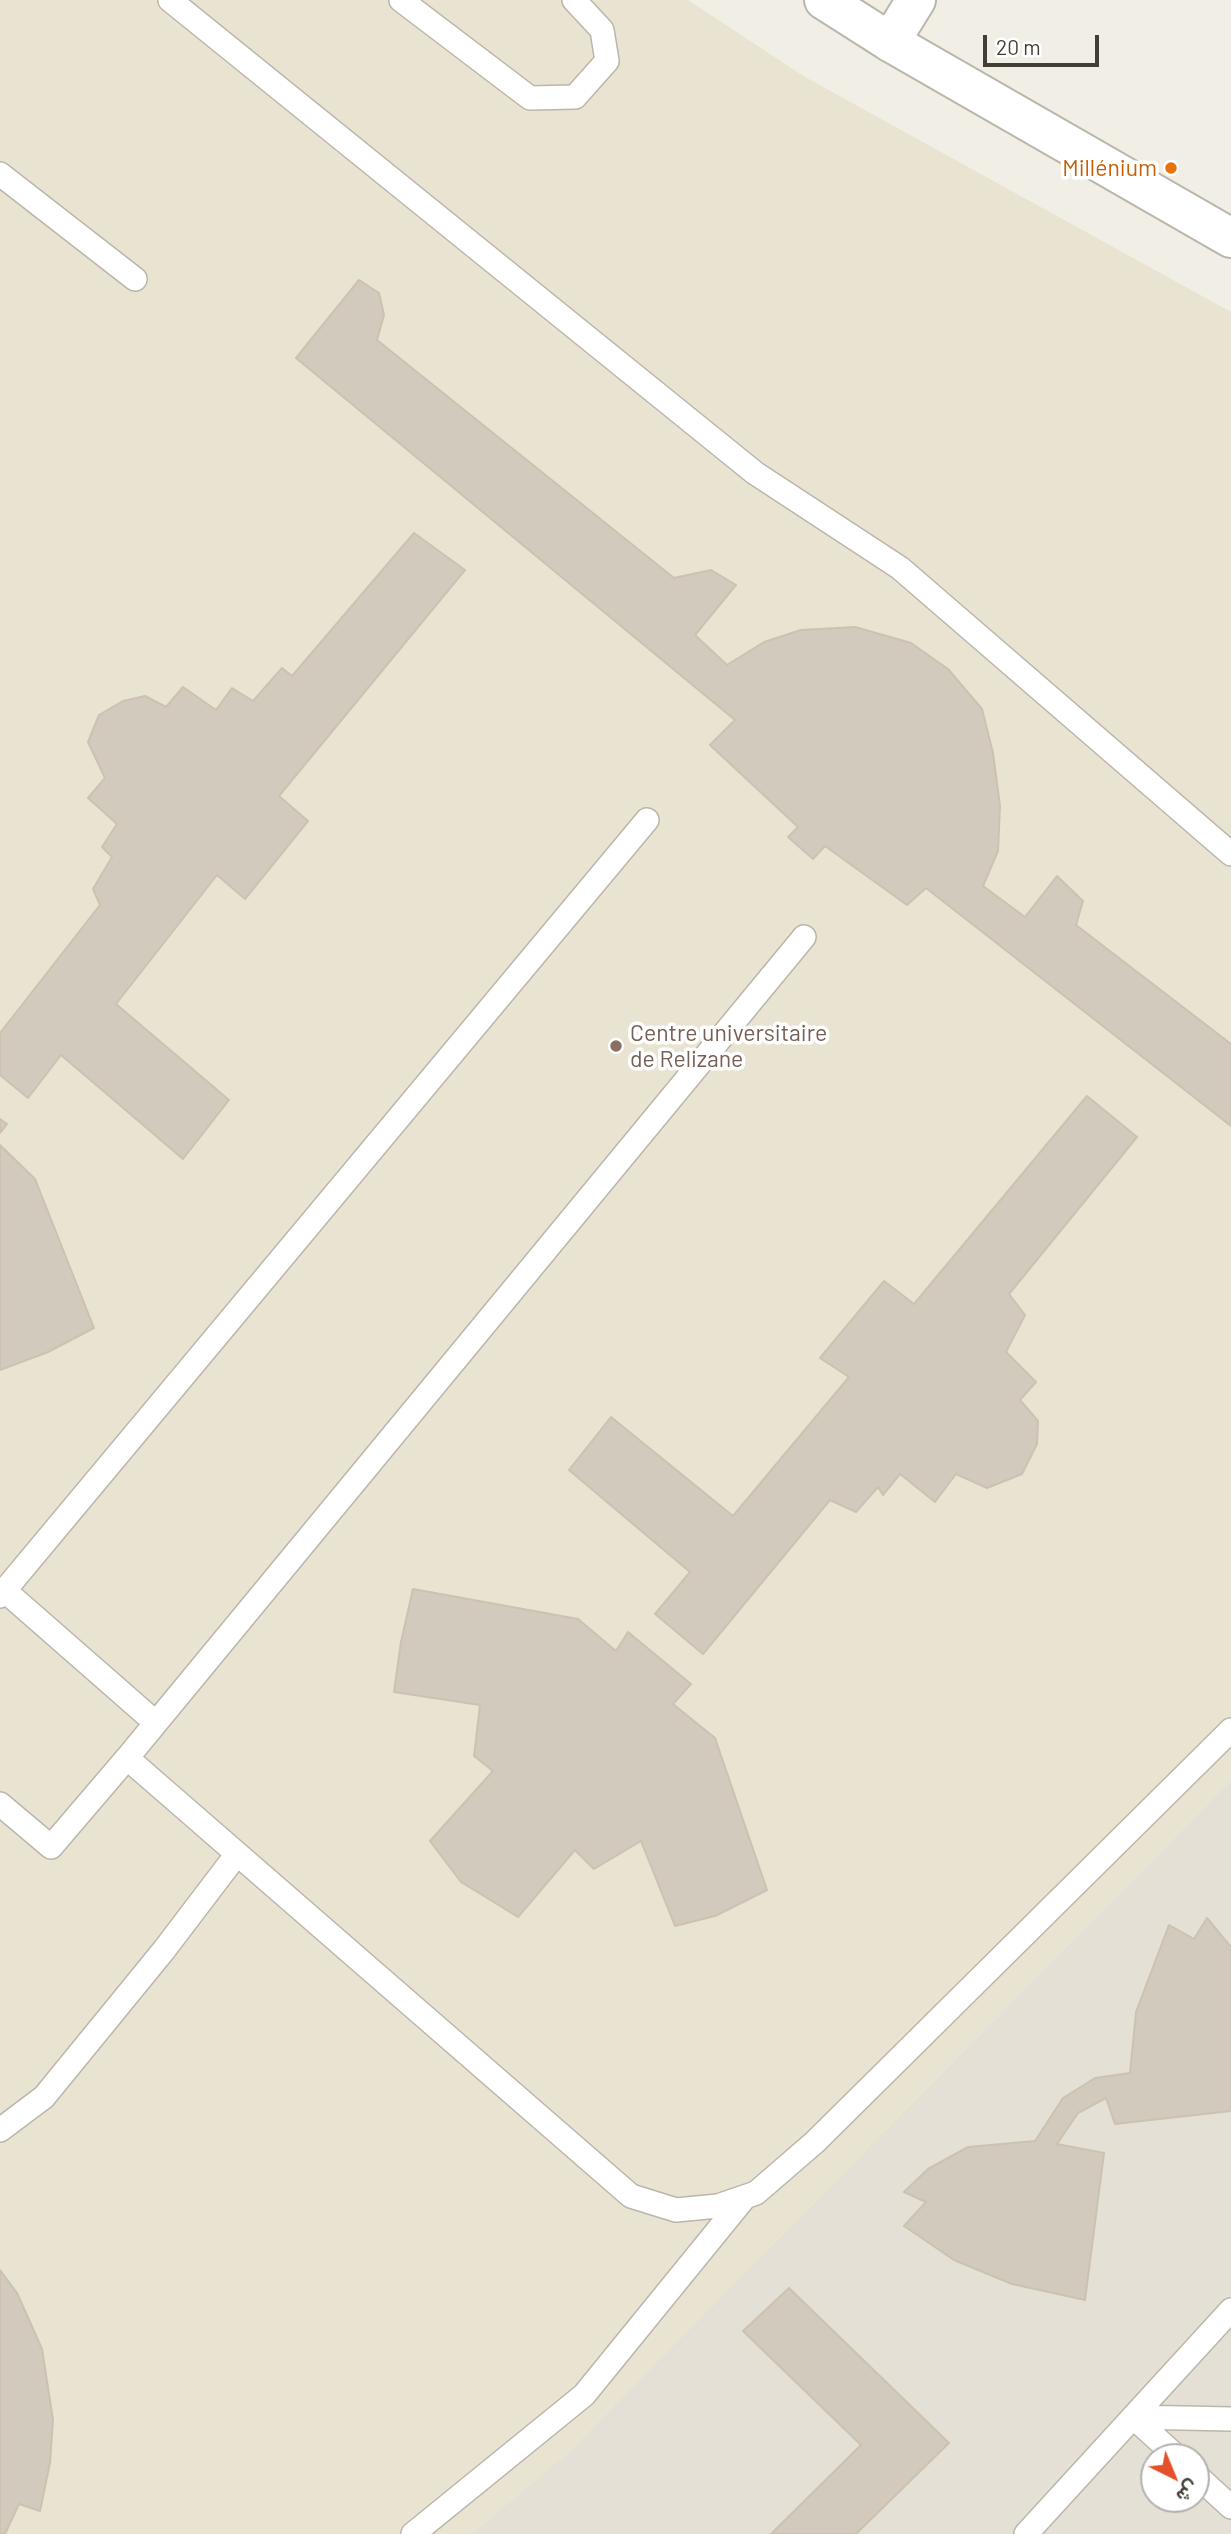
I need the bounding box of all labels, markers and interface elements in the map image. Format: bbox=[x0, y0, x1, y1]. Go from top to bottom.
scale bar bbox=[986, 21, 1102, 65]
text: 20 m bbox=[996, 34, 1041, 59]
place label: Millénium bbox=[1062, 154, 1157, 182]
marker: Millénium bbox=[1163, 160, 1179, 176]
place label: Centre universitaire de Relizane bbox=[630, 1019, 827, 1073]
marker: Centre universitaire de Relizane bbox=[608, 1038, 624, 1054]
north arrow bbox=[1140, 2443, 1210, 2513]
text: ش bbox=[1172, 2476, 1204, 2508]

